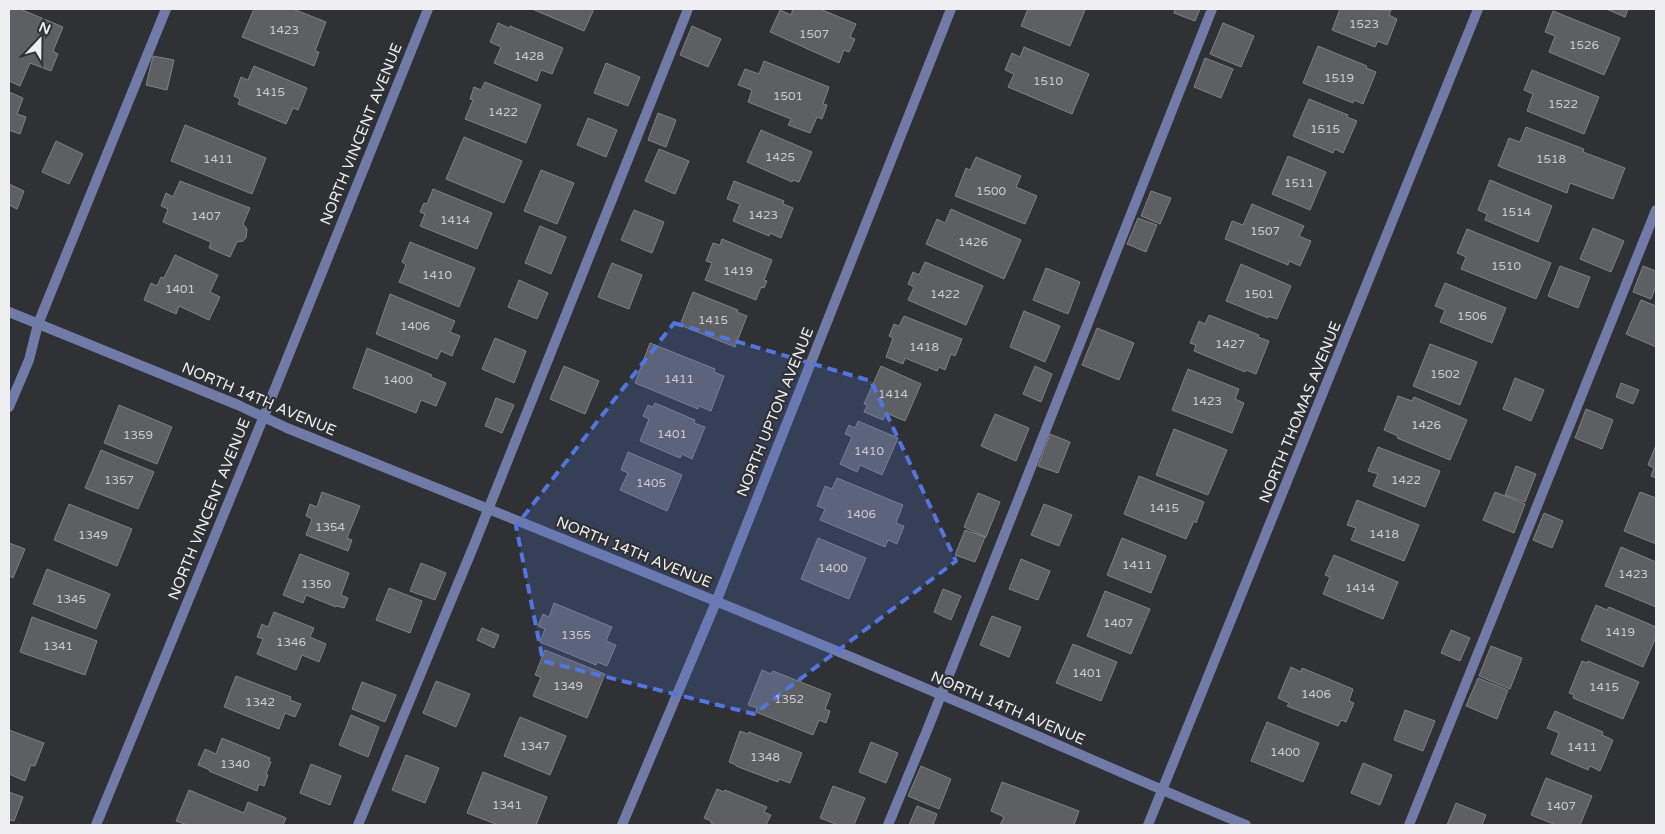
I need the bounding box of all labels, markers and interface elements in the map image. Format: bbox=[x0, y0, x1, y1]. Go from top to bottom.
north arrow bbox=[15, 15, 65, 65]
house number: 1523 bbox=[1349, 17, 1379, 31]
text: N bbox=[36, 18, 53, 38]
house number: 1423 bbox=[269, 23, 299, 37]
house number: 1507 bbox=[799, 27, 829, 41]
house number: 1526 bbox=[1569, 38, 1599, 52]
street label: NORTH VINCENT AVENUE bbox=[316, 40, 406, 228]
house number: 1428 bbox=[514, 49, 544, 63]
house number: 1519 bbox=[1324, 71, 1354, 85]
house number: 1510 bbox=[1033, 74, 1064, 88]
house number: 1415 bbox=[255, 85, 285, 99]
house number: 1501 bbox=[773, 89, 803, 103]
house number: 1522 bbox=[1548, 97, 1578, 111]
house number: 1422 bbox=[488, 105, 518, 119]
house number: 1515 bbox=[1310, 122, 1340, 136]
house number: 1425 bbox=[765, 150, 795, 164]
house number: 1411 bbox=[203, 152, 233, 166]
house number: 1518 bbox=[1536, 152, 1566, 166]
house number: 1511 bbox=[1284, 176, 1314, 190]
house number: 1500 bbox=[976, 184, 1007, 198]
house number: 1514 bbox=[1501, 205, 1532, 219]
house number: 1423 bbox=[748, 208, 778, 222]
house number: 1407 bbox=[191, 209, 221, 223]
house number: 1414 bbox=[440, 213, 471, 227]
house number: 1507 bbox=[1250, 224, 1280, 238]
house number: 1426 bbox=[958, 235, 988, 249]
house number: 1510 bbox=[1491, 259, 1522, 273]
house number: 1419 bbox=[723, 264, 753, 278]
house number: 1410 bbox=[422, 268, 453, 282]
house number: 1401 bbox=[165, 282, 195, 296]
house number: 1422 bbox=[930, 287, 960, 301]
house number: 1501 bbox=[1244, 287, 1274, 301]
house number: 1506 bbox=[1457, 309, 1487, 323]
house number: 1415 bbox=[698, 313, 728, 327]
house number: 1406 bbox=[400, 319, 430, 333]
street label: NORTH THOMAS AVENUE bbox=[1255, 319, 1345, 505]
street label: NORTH UPTON AVENUE bbox=[733, 325, 817, 499]
house number: 1427 bbox=[1215, 337, 1245, 351]
house number: 1418 bbox=[909, 340, 939, 354]
street label: NORTH 14TH AVENUE bbox=[179, 358, 339, 440]
house number: 1502 bbox=[1430, 367, 1460, 381]
house number: 1411 bbox=[664, 372, 694, 386]
house number: 1400 bbox=[383, 373, 414, 387]
house number: 1414 bbox=[878, 387, 909, 401]
house number: 1423 bbox=[1192, 394, 1222, 408]
street label: NORTH VINCENT AVENUE bbox=[164, 415, 254, 603]
house number: 1426 bbox=[1411, 418, 1441, 432]
house number: 1401 bbox=[657, 427, 687, 441]
house number: 1359 bbox=[123, 428, 153, 442]
house number: 1410 bbox=[854, 444, 885, 458]
house number: 1357 bbox=[104, 473, 134, 487]
house number: 1422 bbox=[1391, 473, 1421, 487]
house number: 1405 bbox=[636, 476, 666, 490]
house number: 1415 bbox=[1149, 501, 1179, 515]
house number: 1406 bbox=[846, 507, 876, 521]
street label: NORTH 14TH AVENUE bbox=[554, 513, 714, 591]
house number: 1354 bbox=[315, 520, 346, 534]
house number: 1418 bbox=[1369, 527, 1399, 541]
house number: 1349 bbox=[78, 528, 108, 542]
house number: 1411 bbox=[1122, 558, 1152, 572]
house number: 1400 bbox=[818, 561, 849, 575]
house number: 1423 bbox=[1618, 567, 1648, 581]
house number: 1350 bbox=[301, 577, 332, 591]
house number: 1414 bbox=[1345, 581, 1376, 595]
house number: 1345 bbox=[56, 592, 86, 606]
house number: 1407 bbox=[1103, 616, 1133, 630]
house number: 1419 bbox=[1605, 625, 1635, 639]
house number: 1355 bbox=[561, 628, 591, 642]
house number: 1346 bbox=[276, 635, 306, 649]
house number: 1341 bbox=[43, 639, 73, 653]
house number: 1401 bbox=[1072, 666, 1102, 680]
street label: NORTH 14TH AVENUE bbox=[928, 667, 1088, 749]
house number: 1349 bbox=[553, 679, 583, 693]
house number: 1415 bbox=[1589, 680, 1619, 694]
house number: 1406 bbox=[1301, 687, 1331, 701]
house number: 1352 bbox=[774, 692, 804, 706]
house number: 1342 bbox=[245, 695, 275, 709]
house number: 1347 bbox=[520, 739, 550, 753]
house number: 1411 bbox=[1567, 740, 1597, 754]
house number: 1400 bbox=[1270, 745, 1301, 759]
house number: 1348 bbox=[750, 750, 780, 764]
house number: 1340 bbox=[220, 757, 251, 771]
house number: 1341 bbox=[492, 798, 522, 812]
house number: 1407 bbox=[1546, 799, 1576, 813]

